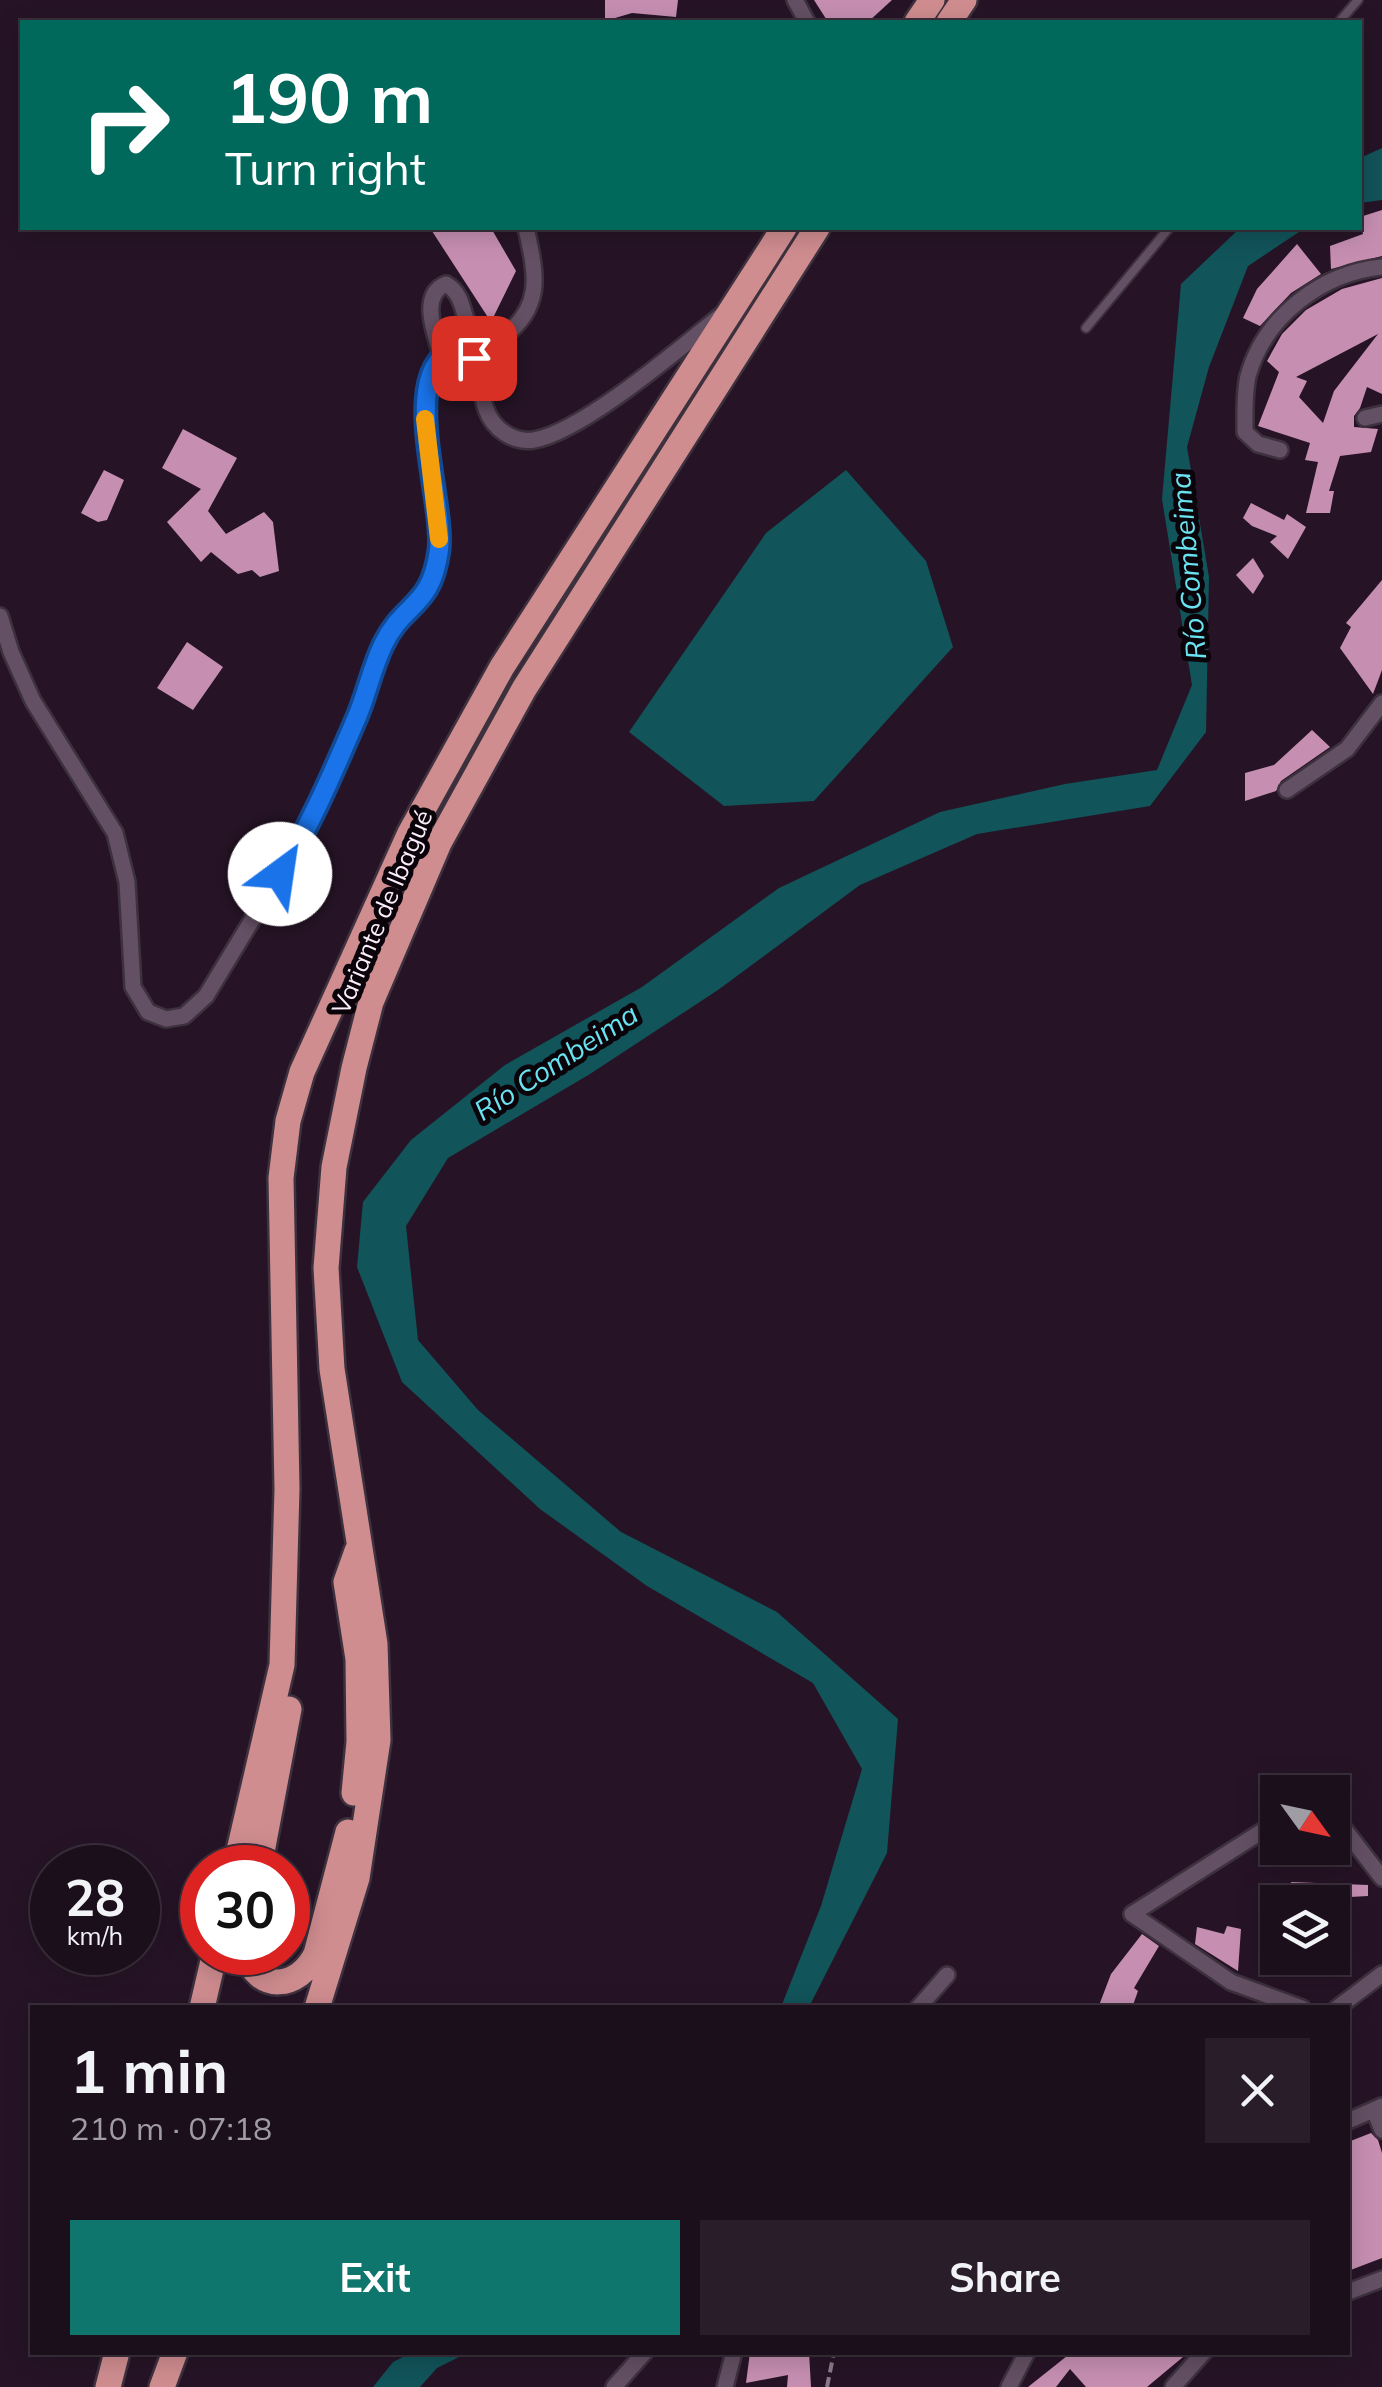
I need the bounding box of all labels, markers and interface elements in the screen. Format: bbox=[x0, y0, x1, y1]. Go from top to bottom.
text: 190 m bbox=[225, 53, 433, 141]
icon: right bbox=[60, 60, 190, 190]
text: Turn right bbox=[225, 140, 426, 196]
pin bbox=[432, 316, 517, 401]
icon: arrive bbox=[447, 331, 502, 386]
water label: Río Combeima bbox=[1162, 471, 1213, 661]
street label: Variante de Ibagué bbox=[324, 805, 439, 1019]
position arrow bbox=[228, 822, 332, 926]
water label: Río Combeima bbox=[467, 996, 644, 1128]
north arrow bbox=[1260, 1775, 1350, 1865]
map controls bbox=[1260, 1775, 1350, 1975]
speed limit sign: 30 bbox=[180, 1845, 310, 1975]
text: 28 bbox=[65, 1866, 125, 1929]
button: layers bbox=[1260, 1885, 1350, 1975]
text: km/h bbox=[67, 1920, 123, 1951]
text: 1 min bbox=[70, 2033, 228, 2108]
button: close bbox=[1205, 2038, 1310, 2143]
text: 210 m · 07:18 bbox=[70, 2108, 272, 2148]
button: Exit bbox=[70, 2220, 680, 2335]
button: Share bbox=[700, 2220, 1310, 2335]

